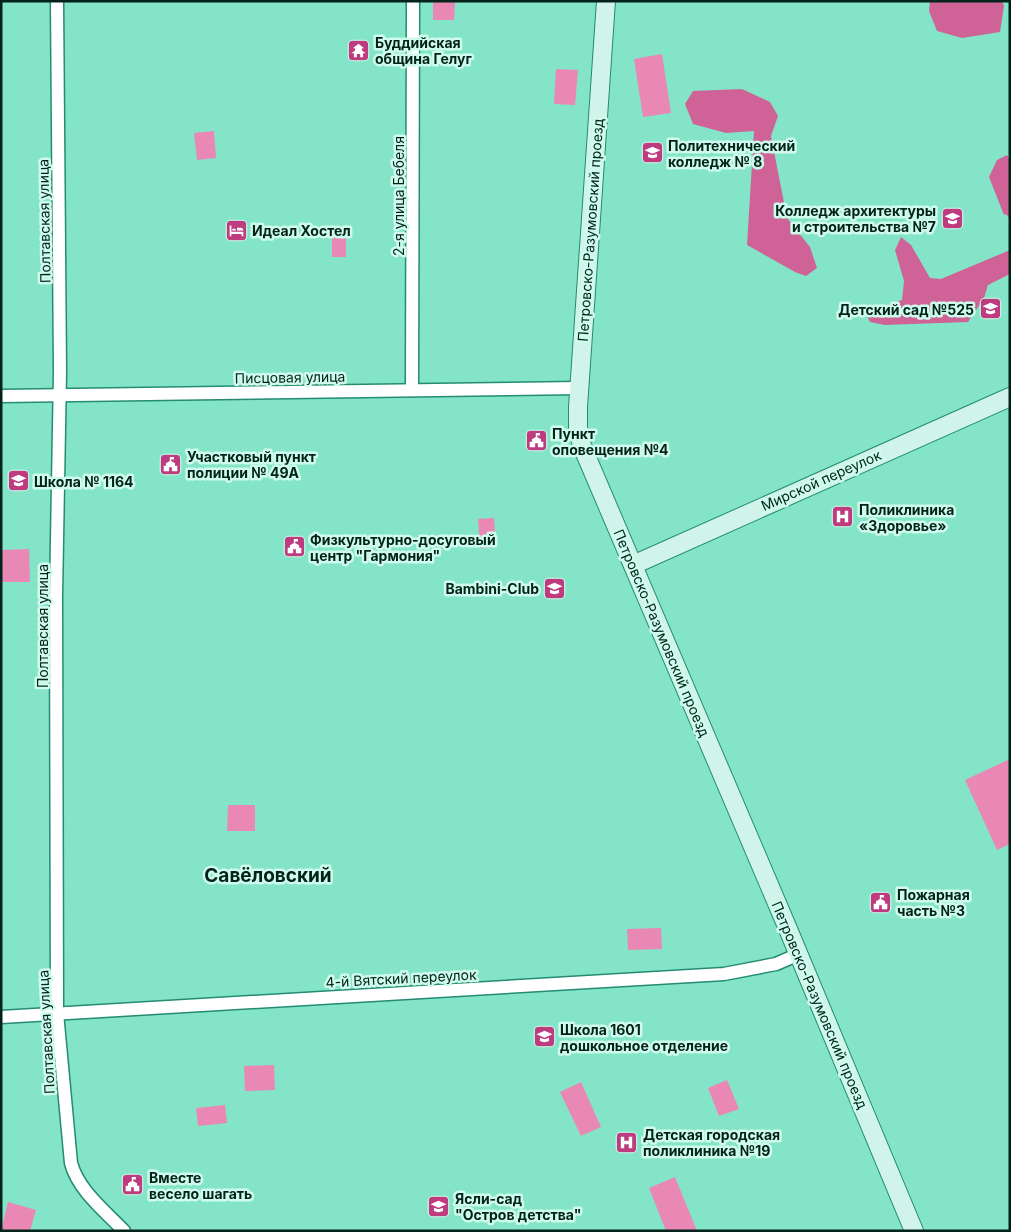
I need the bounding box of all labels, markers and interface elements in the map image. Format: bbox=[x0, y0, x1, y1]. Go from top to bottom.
place label: Буддийская община Гелуг bbox=[375, 34, 472, 67]
temple icon: Буддийская община Гелуг bbox=[347, 38, 371, 62]
street label: Петровско-Разумовский проезд bbox=[574, 118, 606, 342]
street label: 2-я улица Бебеля bbox=[390, 136, 407, 256]
place label: Политехнический колледж № 8 bbox=[668, 137, 795, 170]
school or university icon: Политехнический колледж № 8 bbox=[640, 141, 664, 165]
street label: Полтавская улица bbox=[34, 159, 54, 283]
place label: Колледж архитектуры и строительства №7 bbox=[775, 202, 936, 235]
school or university icon: Колледж архитектуры и строительства №7 bbox=[940, 206, 964, 230]
hotel icon: Идеал Хостел bbox=[224, 218, 248, 242]
place label: Идеал Хостел bbox=[252, 222, 351, 239]
school or university icon: Детский сад №525 bbox=[978, 297, 1002, 321]
place label: Детский сад №525 bbox=[838, 301, 974, 318]
street label: Писцовая улица bbox=[235, 368, 345, 386]
place label: Пункт оповещения №4 bbox=[552, 425, 669, 458]
public building icon: Пункт оповещения №4 bbox=[524, 429, 548, 453]
street label: Мирской переулок bbox=[758, 446, 884, 514]
place label: Участковый пункт полиции № 49А bbox=[187, 448, 316, 481]
public building icon: Участковый пункт полиции № 49А bbox=[159, 452, 183, 476]
school or university icon: Школа № 1164 bbox=[6, 469, 30, 493]
place label: Школа № 1164 bbox=[34, 473, 134, 490]
place label: Поликлиника «Здоровье» bbox=[859, 501, 954, 534]
hospital icon: Поликлиника «Здоровье» bbox=[831, 505, 855, 529]
street label: Петровско-Разумовский проезд bbox=[610, 527, 714, 740]
place label: Физкультурно-досуговый центр "Гармония" bbox=[310, 531, 496, 564]
public building icon: Физкультурно-досуговый центр "Гармония" bbox=[282, 535, 306, 559]
street label: Полтавская улица bbox=[34, 564, 51, 688]
school or university icon: Bambini-Club bbox=[543, 576, 567, 600]
place label: Bambini-Club bbox=[445, 580, 539, 597]
district label: Савёловский bbox=[204, 864, 332, 887]
place label: Пожарная часть №3 bbox=[897, 886, 970, 919]
public building icon: Пожарная часть №3 bbox=[869, 890, 893, 914]
street label: Петровско-Разумовский проезд bbox=[768, 899, 872, 1112]
street label: 4-й Вятский переулок bbox=[325, 966, 477, 990]
street label: Полтавская улица bbox=[34, 970, 58, 1094]
place label: Школа 1601 дошкольное отделение bbox=[560, 1021, 728, 1054]
school or university icon: Школа 1601 дошкольное отделение bbox=[532, 1025, 556, 1049]
place label: Детская городская поликлиника №19 bbox=[643, 1126, 780, 1159]
hospital icon: Детская городская поликлиника №19 bbox=[615, 1130, 639, 1154]
place label: Вместе весело шагать bbox=[149, 1169, 252, 1202]
public building icon: Вместе весело шагать bbox=[121, 1173, 145, 1197]
place label: Ясли-сад "Остров детства" bbox=[455, 1190, 581, 1223]
school or university icon: Ясли-сад "Остров детства" bbox=[427, 1194, 451, 1218]

